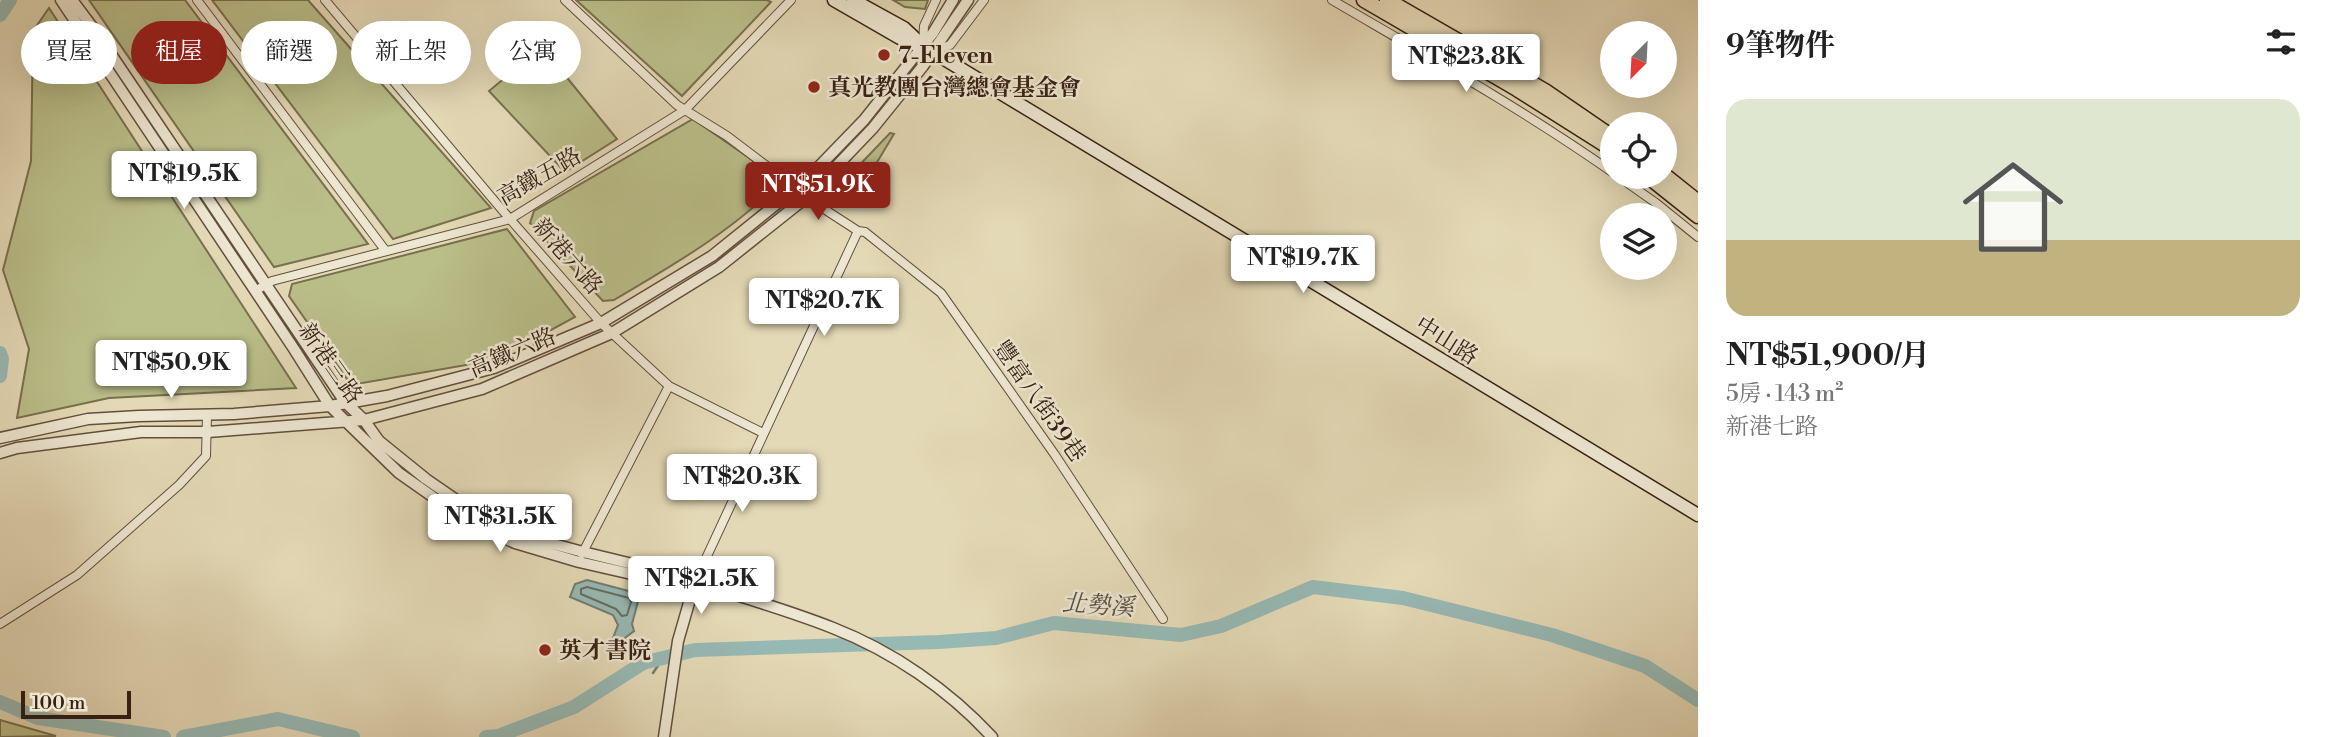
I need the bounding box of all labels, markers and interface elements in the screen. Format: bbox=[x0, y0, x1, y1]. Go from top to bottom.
chip: 買屋 bbox=[21, 21, 117, 84]
chip: 租屋 bbox=[131, 21, 227, 84]
chip: 篩選 bbox=[241, 21, 337, 84]
chip: 新上架 bbox=[351, 21, 471, 84]
chip: 公寓 bbox=[485, 21, 581, 84]
north arrow bbox=[1600, 21, 1676, 98]
map controls bbox=[1600, 21, 1677, 280]
icon: filters bbox=[2262, 23, 2300, 61]
text: 9筆物件 bbox=[1726, 27, 1835, 65]
pin: NT$23.8K bbox=[1394, 34, 1538, 94]
place label: 7-Eleven bbox=[898, 42, 993, 70]
text: NT$23.8K bbox=[1408, 43, 1524, 71]
marker: 7-Eleven bbox=[876, 47, 892, 63]
place label: 真光教團台灣總會基金會 bbox=[828, 74, 1081, 102]
marker: 真光教團台灣總會基金會 bbox=[806, 79, 822, 95]
button: locate bbox=[1600, 112, 1677, 189]
street label: 高鐵五路 bbox=[493, 142, 586, 212]
icon: home bbox=[1950, 144, 2076, 270]
pin: NT$19.5K bbox=[112, 152, 256, 211]
text: NT$19.5K bbox=[128, 160, 240, 188]
pin: NT$51.9K bbox=[746, 162, 890, 222]
text: NT$51.9K bbox=[761, 171, 875, 199]
button: layers bbox=[1600, 203, 1677, 280]
street label: 新港六路 bbox=[527, 213, 608, 301]
pin: NT$19.7K bbox=[1231, 236, 1375, 295]
text: NT$19.7K bbox=[1247, 244, 1359, 272]
pin: NT$20.7K bbox=[752, 278, 896, 338]
text: NT$20.7K bbox=[765, 287, 883, 315]
street label: 中山路 bbox=[1410, 311, 1483, 371]
street label: 新港三路 bbox=[292, 318, 368, 409]
street label: 高鐵六路 bbox=[465, 322, 560, 384]
street label: 豐富八街39巷 bbox=[987, 336, 1091, 468]
text: NT$51,900/月 bbox=[1726, 337, 1930, 375]
pin: NT$50.9K bbox=[99, 340, 243, 400]
text: NT$50.9K bbox=[112, 349, 230, 377]
text: 5房 · 143 m² bbox=[1726, 380, 1843, 408]
text: 新港七路 bbox=[1726, 413, 1818, 441]
pin: NT$20.3K bbox=[670, 454, 814, 514]
text: NT$20.3K bbox=[683, 463, 801, 491]
pin: NT$31.5K bbox=[428, 494, 572, 554]
text: NT$31.5K bbox=[444, 503, 556, 531]
pin: NT$21.5K bbox=[629, 556, 773, 616]
text: NT$21.5K bbox=[644, 565, 758, 593]
water label: 北勢溪 bbox=[1061, 589, 1138, 624]
place label: 英才書院 bbox=[559, 637, 651, 665]
marker: 英才書院 bbox=[537, 642, 553, 658]
scale bar bbox=[21, 688, 131, 720]
text: 100 m bbox=[32, 691, 85, 715]

